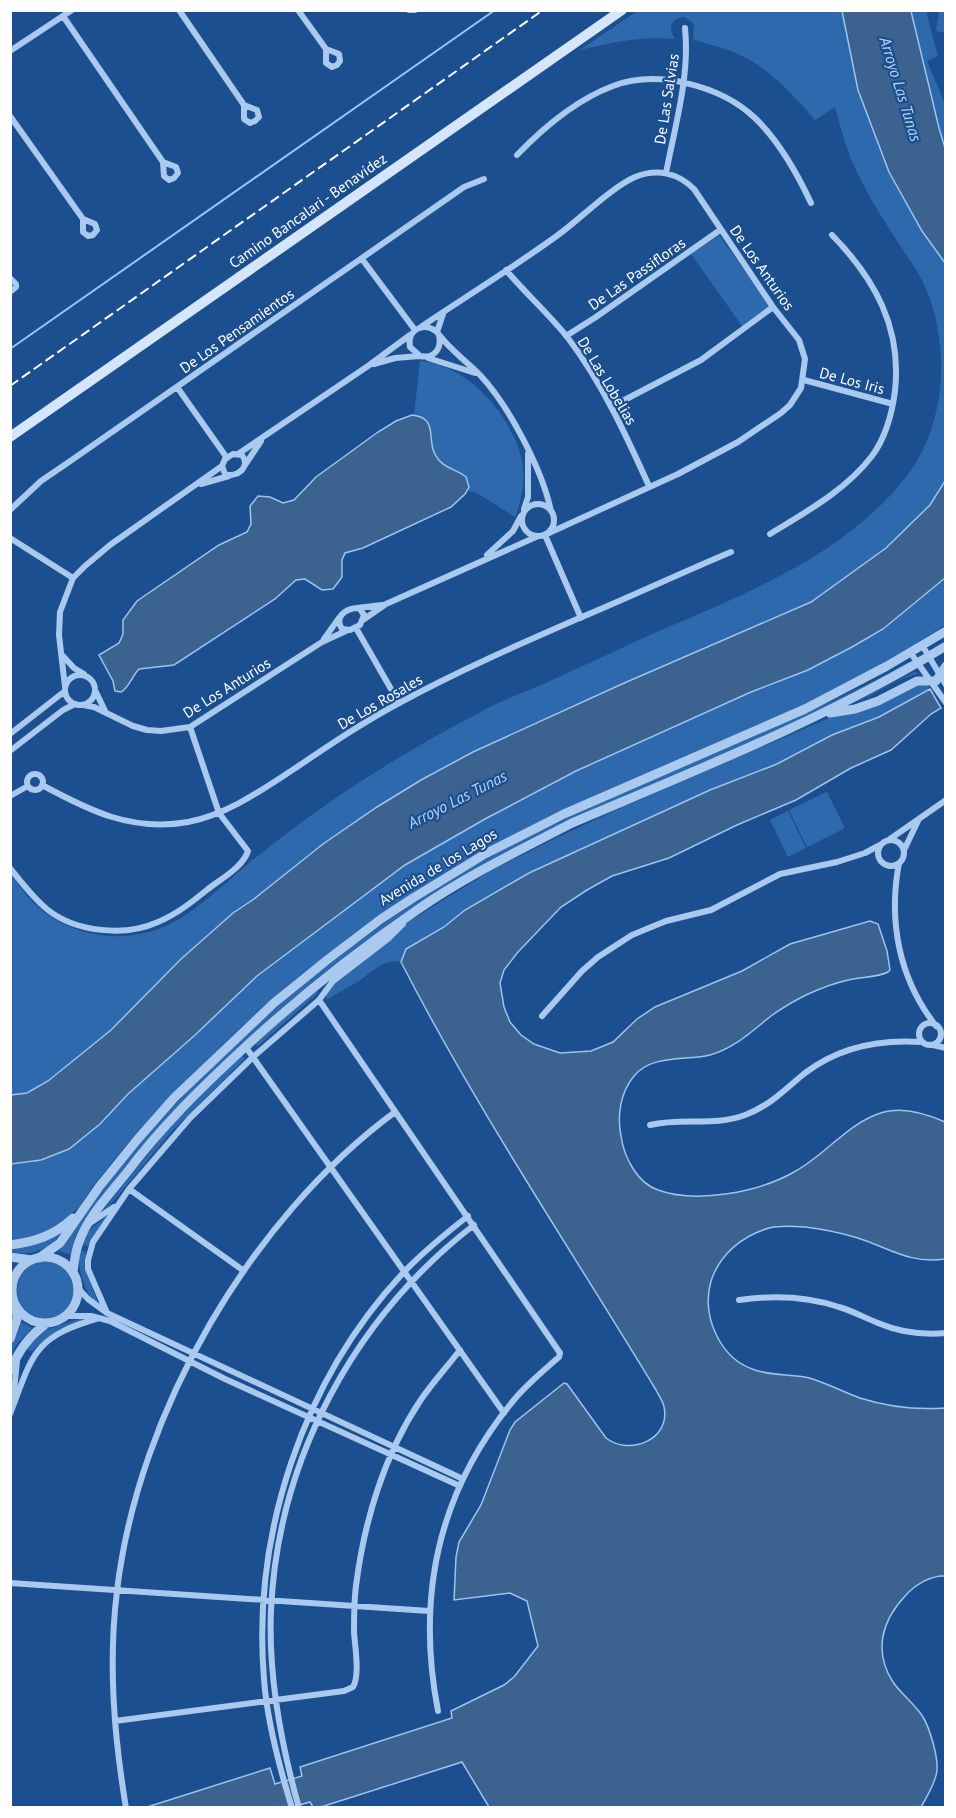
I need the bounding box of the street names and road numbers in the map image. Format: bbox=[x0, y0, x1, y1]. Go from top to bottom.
street label: De Las Salvias bbox=[650, 52, 683, 146]
street label: Camino Bancalari - Benavídez bbox=[225, 149, 390, 272]
street label: De Los Anturios bbox=[726, 221, 799, 314]
street label: De Las Passifloras bbox=[584, 233, 689, 314]
street label: De Los Pensamientos bbox=[176, 284, 298, 377]
street label: De Las Lobelias bbox=[574, 333, 641, 428]
street label: De Los Iris bbox=[818, 363, 887, 398]
street label: De Los Anturios bbox=[179, 653, 274, 722]
street label: De Los Rosales bbox=[334, 670, 426, 734]
street label: Avenida de los Lagos bbox=[375, 824, 500, 909]

